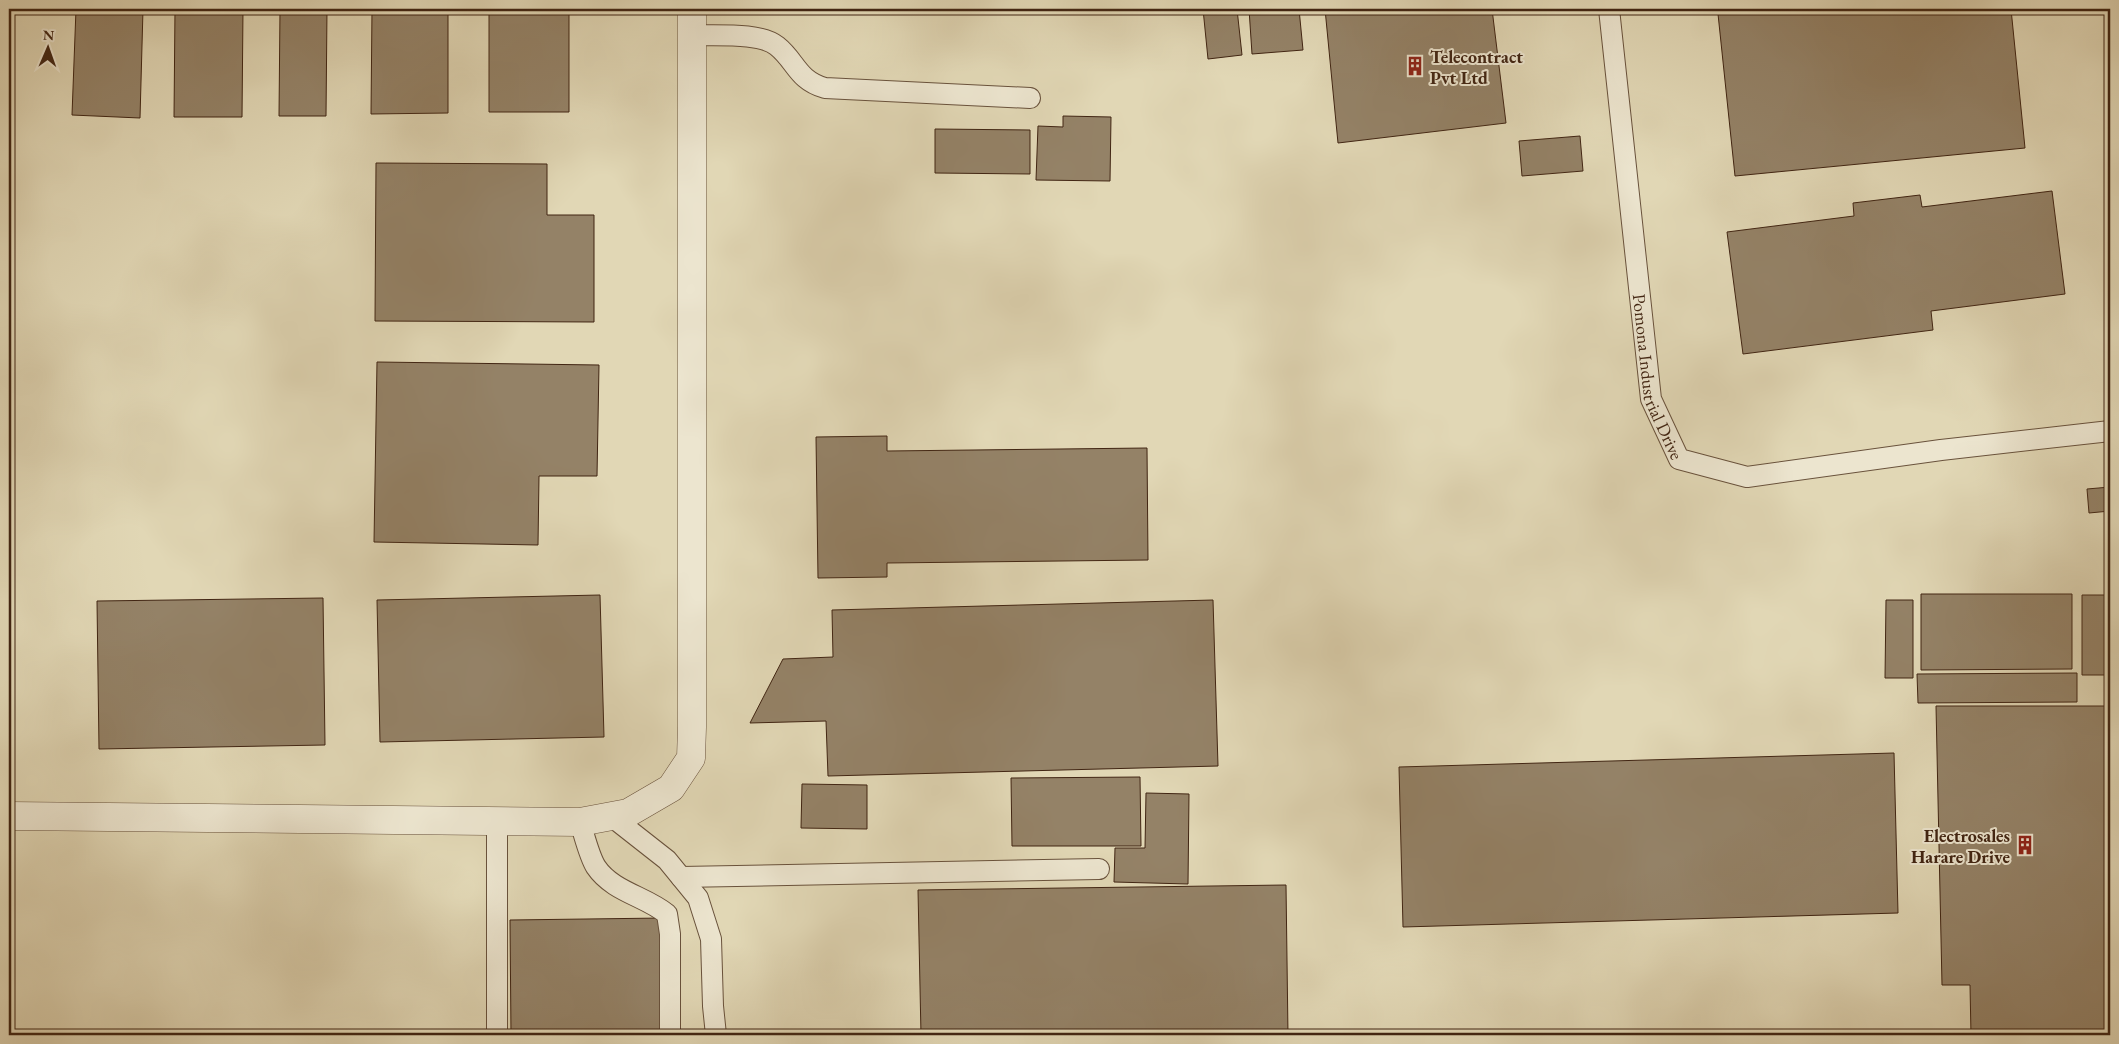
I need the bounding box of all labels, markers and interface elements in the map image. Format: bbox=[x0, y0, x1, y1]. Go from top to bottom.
north arrow bbox=[22, 22, 72, 72]
text: N bbox=[42, 26, 55, 44]
place label: Telecontract Pvt Ltd bbox=[1430, 45, 1523, 89]
building icon: Telecontract Pvt Ltd bbox=[1404, 55, 1426, 77]
street label: Pomona Industrial Drive bbox=[1628, 293, 1689, 463]
place label: Electrosales Harare Drive bbox=[1911, 824, 2010, 868]
building icon: Electrosales Harare Drive bbox=[2014, 834, 2036, 856]

